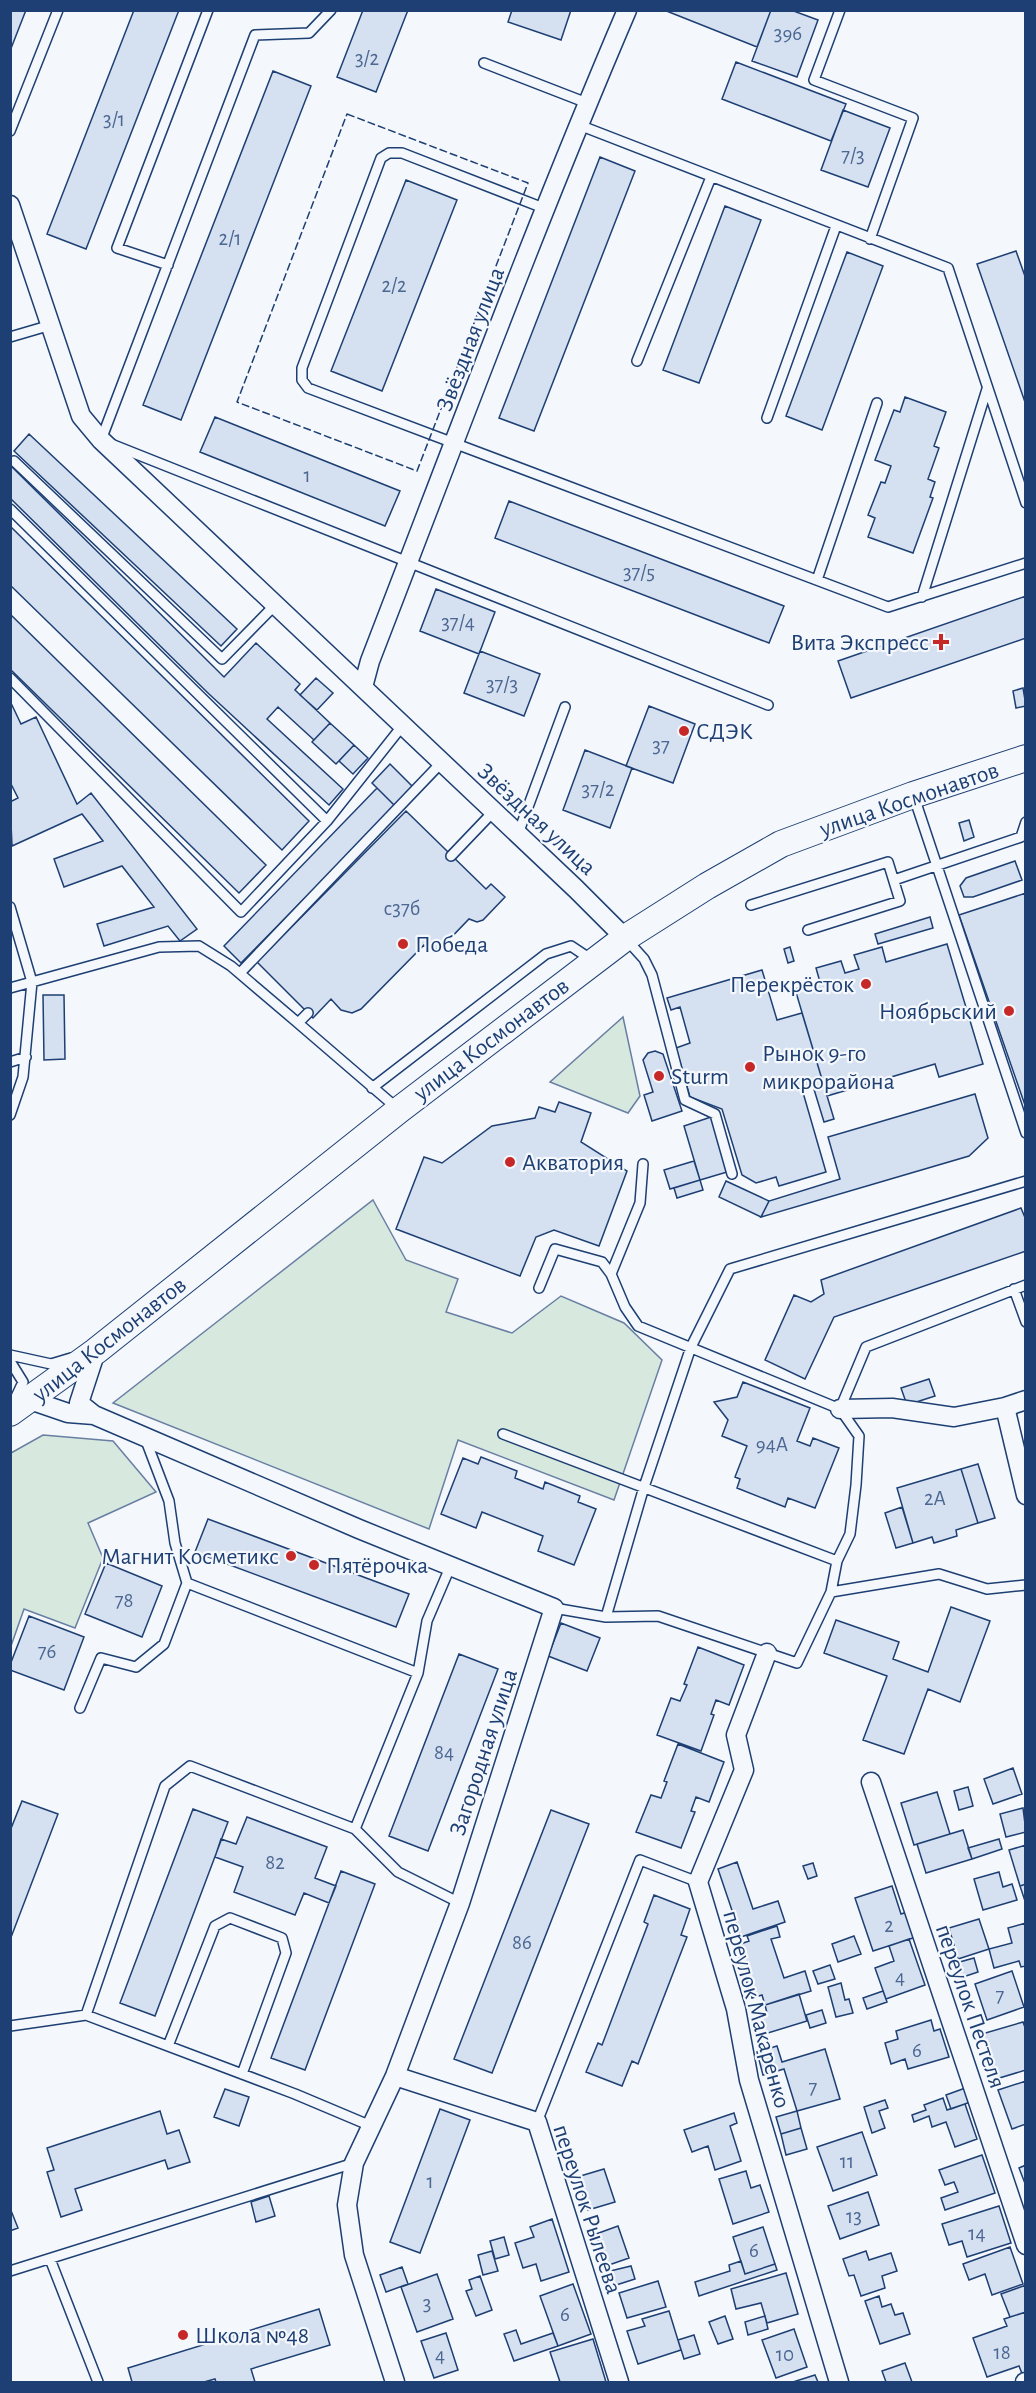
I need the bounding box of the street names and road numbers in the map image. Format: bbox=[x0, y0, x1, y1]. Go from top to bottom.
street label: Звёздная улица bbox=[433, 264, 509, 414]
street label: улица Космонавтов bbox=[816, 758, 1002, 842]
street label: Звёздная улица bbox=[473, 759, 600, 880]
street label: улица Космонавтов bbox=[409, 974, 574, 1106]
street label: улица Космонавтов bbox=[28, 1273, 191, 1408]
street label: Загородная улица bbox=[446, 1666, 522, 1839]
street label: переулок Макаренко bbox=[718, 1908, 794, 2111]
street label: переулок Пестеля bbox=[931, 1921, 1009, 2091]
street label: переулок Рылеева bbox=[548, 2122, 626, 2297]

